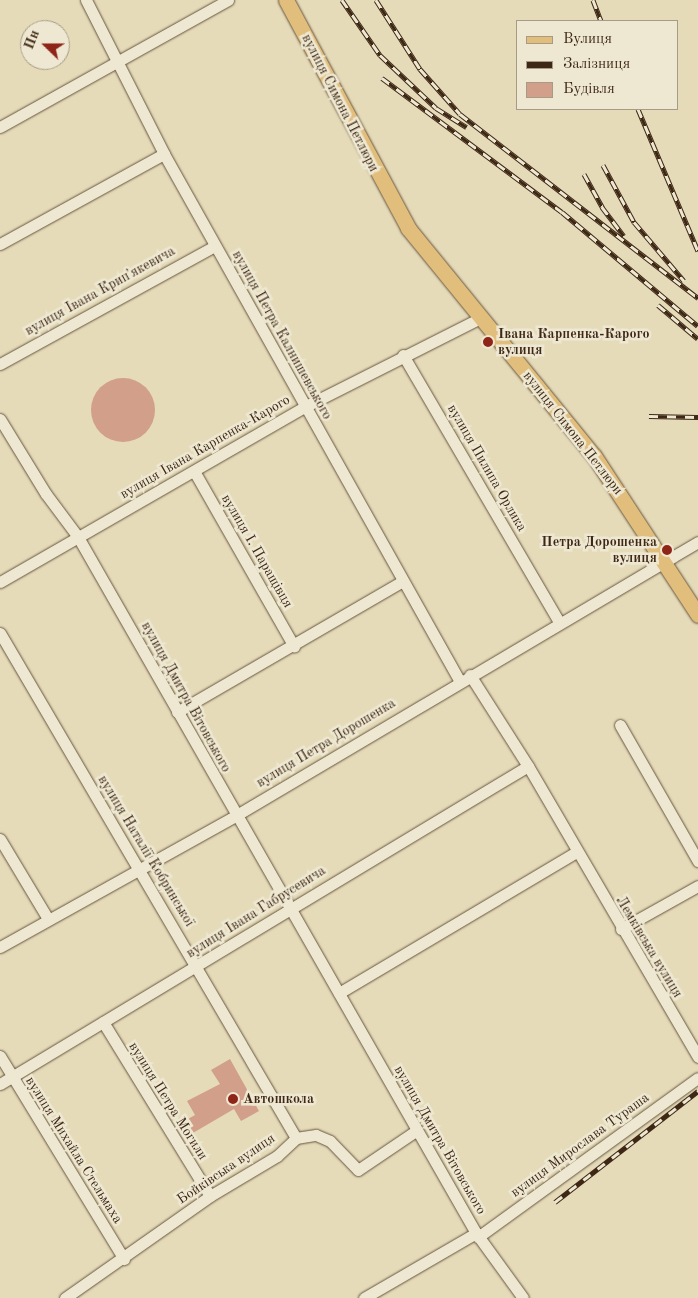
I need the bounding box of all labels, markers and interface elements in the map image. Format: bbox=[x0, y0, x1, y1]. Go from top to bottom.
north arrow bbox=[20, 20, 70, 70]
legend bbox=[516, 20, 678, 110]
text: Пн bbox=[22, 28, 42, 51]
street label: вулиця Симона Петлюри bbox=[298, 31, 382, 175]
text: Вулиця bbox=[563, 32, 612, 47]
text: Залізниця bbox=[563, 57, 630, 72]
text: Будівля bbox=[563, 82, 615, 97]
street label: вулиця Івана Крипʼякевича bbox=[22, 243, 178, 339]
street label: вулиця Петра Калнишевського bbox=[229, 248, 335, 422]
place label: Івана Карпенка-Карого вулиця bbox=[498, 326, 650, 358]
marker: Івана Карпенка-Карого вулиця bbox=[482, 336, 494, 348]
street label: вулиця Симона Петлюри bbox=[520, 368, 626, 498]
street label: вулиця Івана Карпенка-Карого bbox=[117, 391, 293, 503]
street label: вулиця Пилипа Орлика bbox=[444, 401, 530, 535]
street label: вулиця І. Паращівця bbox=[218, 491, 296, 611]
place label: Петра Дорошенка вулиця bbox=[541, 534, 657, 566]
marker: Петра Дорошенка вулиця bbox=[661, 544, 673, 556]
street label: вулиця Дмитра Вітовського bbox=[138, 619, 234, 775]
street label: вулиця Петра Дорошенка bbox=[253, 695, 399, 791]
street label: вулиця Наталії Кобринської bbox=[94, 772, 198, 930]
street label: вулиця Івана Габрусевича bbox=[183, 862, 329, 962]
street label: Лемківська вулиця bbox=[612, 893, 686, 1001]
street label: вулиця Петра Могили bbox=[125, 1039, 211, 1163]
street label: вулиця Дмитра Вітовського bbox=[390, 1062, 490, 1218]
street label: вулиця Михайла Стельмаха bbox=[22, 1073, 126, 1227]
street label: вулиця Мирослава Тураша bbox=[507, 1089, 653, 1201]
place label: Автошкола bbox=[243, 1091, 314, 1107]
marker: Автошкола bbox=[227, 1093, 239, 1105]
street label: Бойківська вулиця bbox=[174, 1130, 278, 1208]

